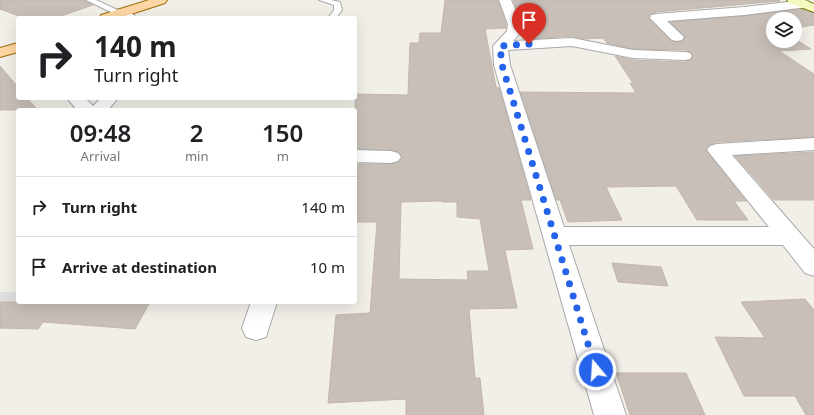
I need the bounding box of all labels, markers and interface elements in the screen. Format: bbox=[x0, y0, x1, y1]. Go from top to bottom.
pin bbox=[512, 3, 546, 44]
icon: arrive bbox=[518, 9, 540, 31]
map controls bbox=[766, 12, 802, 48]
button: layers bbox=[766, 12, 802, 48]
text: 140 m bbox=[94, 27, 177, 65]
icon: right bbox=[28, 32, 80, 84]
text: Turn right bbox=[94, 63, 178, 87]
text: 09:48 bbox=[70, 116, 131, 149]
text: 2 bbox=[190, 116, 204, 149]
text: 150 bbox=[262, 116, 303, 149]
text: Arrival bbox=[81, 147, 120, 165]
text: min bbox=[185, 147, 208, 165]
text: m bbox=[277, 147, 289, 165]
icon: right bbox=[28, 196, 50, 218]
text: Turn right bbox=[62, 197, 137, 217]
text: 140 m bbox=[301, 197, 345, 217]
icon: arrive bbox=[28, 256, 50, 278]
text: Arrive at destination bbox=[62, 257, 217, 277]
text: 10 m bbox=[310, 257, 345, 277]
position arrow bbox=[575, 349, 617, 391]

